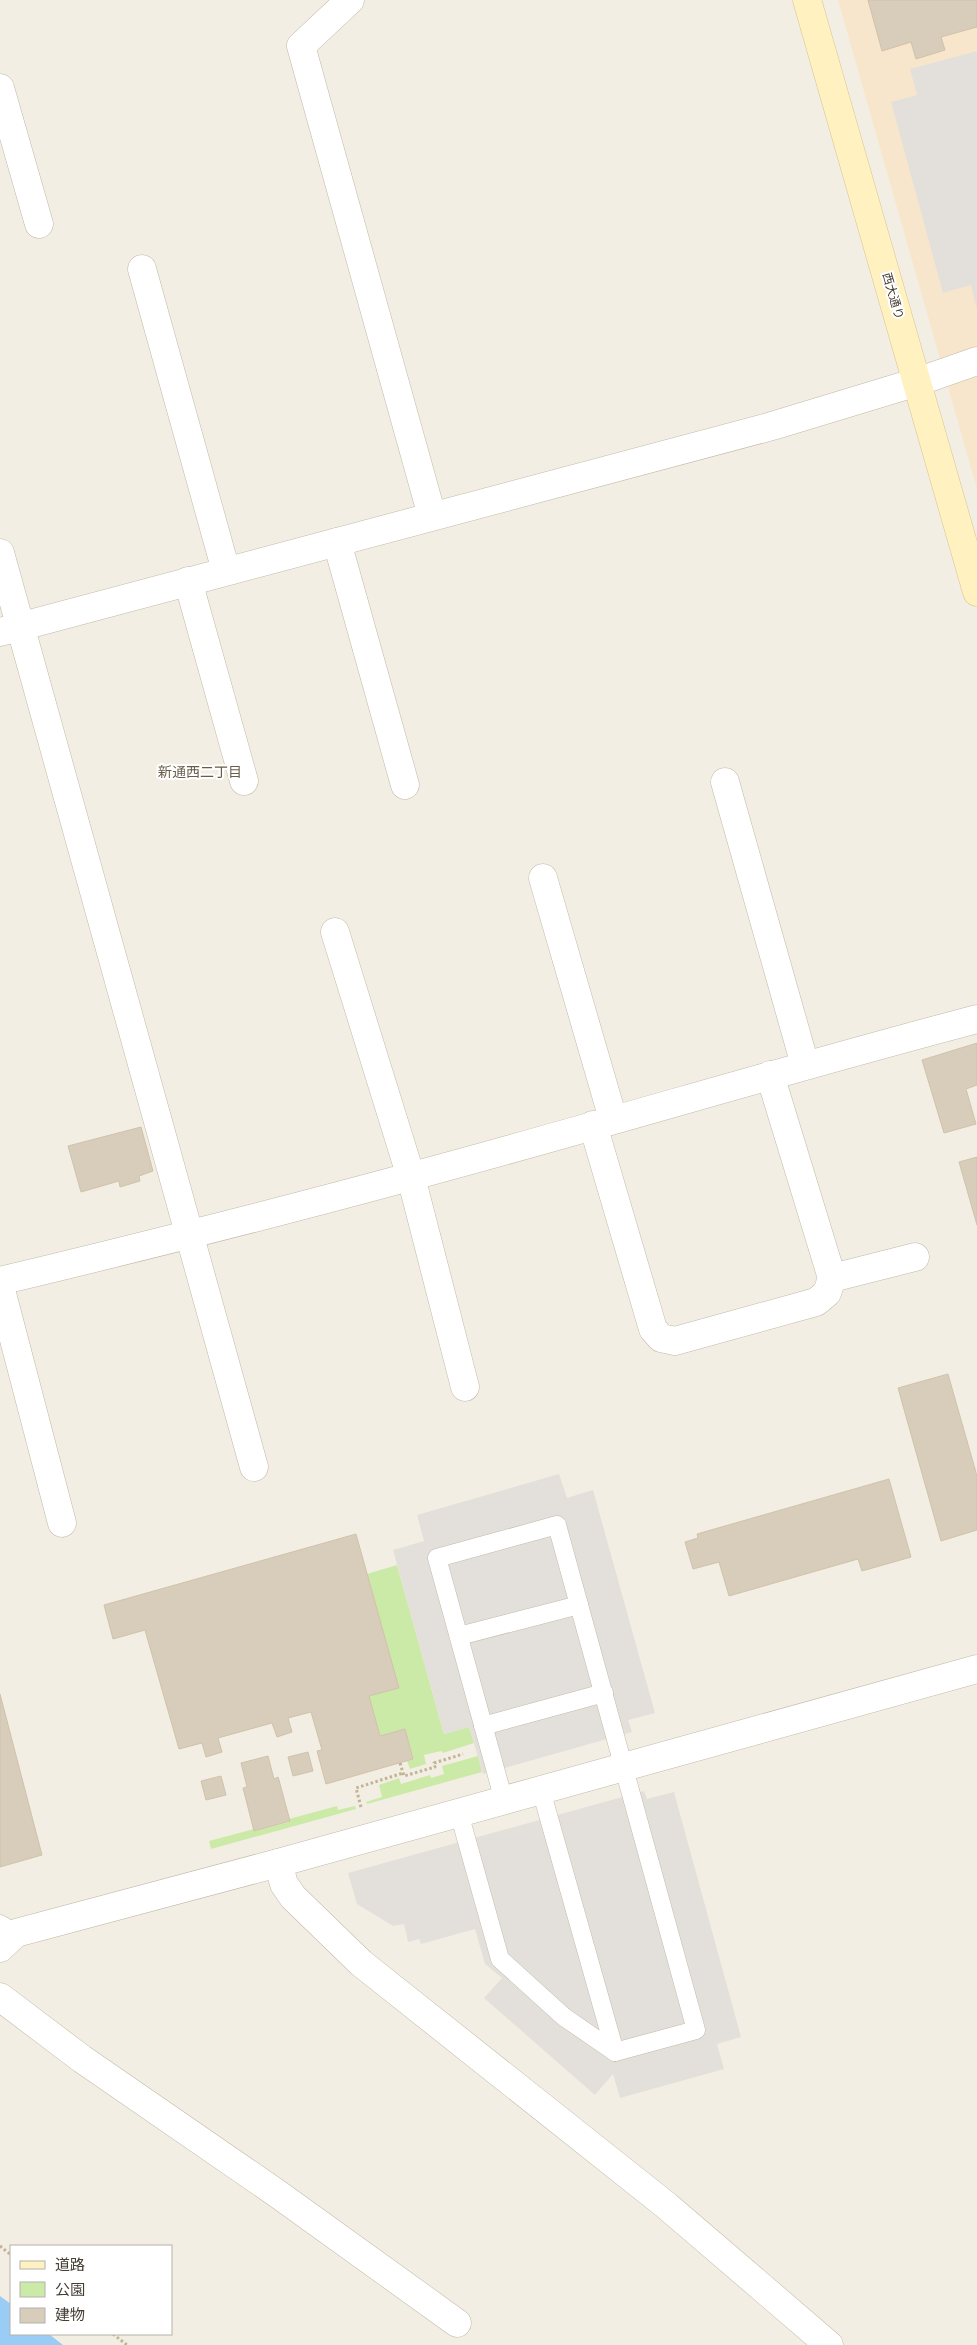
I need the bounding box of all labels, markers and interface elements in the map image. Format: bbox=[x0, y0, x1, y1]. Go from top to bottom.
street label: 西大通り bbox=[880, 271, 906, 321]
district label: 新通西二丁目 bbox=[158, 764, 242, 780]
legend bbox=[10, 2245, 172, 2335]
text: 道路 bbox=[55, 2256, 85, 2273]
text: 公園 bbox=[55, 2281, 85, 2298]
text: 建物 bbox=[55, 2306, 85, 2323]

